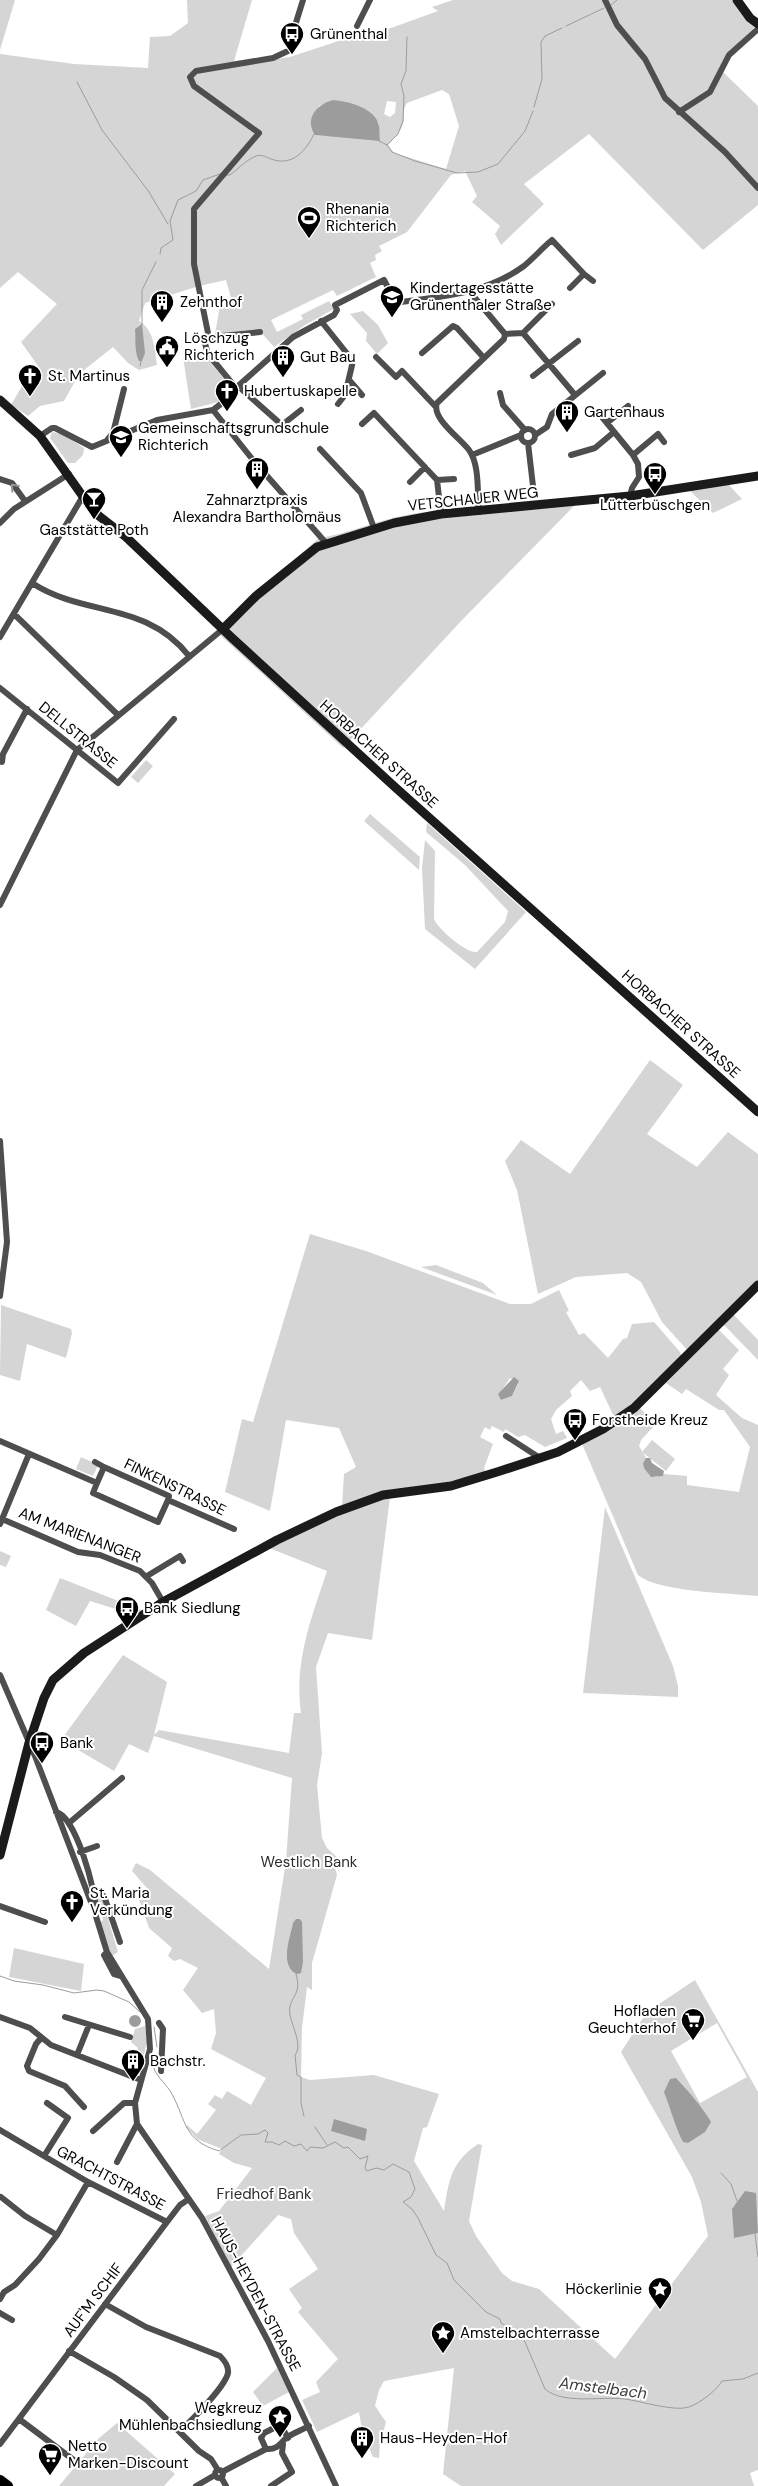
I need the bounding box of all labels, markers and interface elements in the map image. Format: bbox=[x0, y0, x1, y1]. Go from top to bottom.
bus stop icon: Grünenthal bbox=[279, 21, 305, 55]
place label: Grünenthal bbox=[310, 24, 387, 44]
place label: Rhenania Richterich bbox=[326, 199, 396, 236]
sports icon: Rhenania Richterich bbox=[296, 205, 322, 239]
place label: Kindertagesstätte Grünenthaler Straße bbox=[410, 278, 552, 315]
school or university icon: Kindertagesstätte Grünenthaler Straße bbox=[379, 284, 405, 318]
building icon: Zehnthof bbox=[149, 289, 175, 323]
place label: Zehnthof bbox=[180, 292, 242, 312]
place label: Löschzug Richterich bbox=[184, 328, 254, 365]
public building icon: Löschzug Richterich bbox=[154, 334, 180, 368]
building icon: Gut Bau bbox=[270, 344, 296, 378]
place label: Gut Bau bbox=[300, 347, 356, 367]
church icon: St. Martinus bbox=[17, 363, 43, 397]
place label: St. Martinus bbox=[48, 366, 130, 386]
church icon: Hubertuskapelle bbox=[214, 378, 240, 412]
place label: Hubertuskapelle bbox=[244, 381, 357, 401]
building icon: Gartenhaus bbox=[554, 399, 580, 433]
place label: Gartenhaus bbox=[584, 402, 665, 422]
place label: Gemeinschaftsgrundschule Richterich bbox=[138, 418, 329, 455]
school or university icon: Gemeinschaftsgrundschule Richterich bbox=[108, 424, 134, 458]
building icon: Zahnarztpraxis Alexandra Bartholomäus bbox=[244, 456, 270, 490]
bus stop icon: Lütterbüschgen bbox=[642, 461, 668, 495]
street label: VETSCHAUER WEG bbox=[407, 482, 539, 516]
one-way arrow bbox=[11, 484, 20, 493]
bar icon: Gaststätte Poth bbox=[81, 486, 107, 520]
place label: Zahnarztpraxis Alexandra Bartholomäus bbox=[173, 490, 341, 527]
place label: Lütterbüschgen bbox=[600, 495, 710, 515]
place label: Gaststätte Poth bbox=[39, 520, 149, 540]
street label: HORBACHER STRASSE bbox=[315, 695, 443, 813]
street label: DELLSTRASSE bbox=[34, 697, 122, 773]
street label: HORBACHER STRASSE bbox=[617, 965, 745, 1083]
bus stop icon: Forstheide Kreuz bbox=[562, 1407, 588, 1441]
place label: Forstheide Kreuz bbox=[592, 1410, 708, 1430]
street label: FINKENSTRASSE bbox=[121, 1454, 229, 1520]
street label: AM MARIENANGER bbox=[16, 1502, 144, 1568]
bus stop icon: Bank Siedlung bbox=[114, 1595, 140, 1629]
place label: Bank Siedlung bbox=[144, 1598, 241, 1618]
bus stop icon: Bank bbox=[29, 1730, 55, 1764]
place label: Bank bbox=[60, 1733, 94, 1753]
park label: Westlich Bank bbox=[261, 1852, 358, 1872]
place label: St. Maria Verkündung bbox=[90, 1883, 173, 1920]
church icon: St. Maria Verkündung bbox=[59, 1889, 85, 1923]
place label: Hofladen Geuchterhof bbox=[588, 2001, 676, 2038]
supermarket icon: Hofladen Geuchterhof bbox=[680, 2007, 706, 2041]
building icon: Bachstr. bbox=[120, 2048, 146, 2082]
place label: Bachstr. bbox=[150, 2051, 205, 2071]
street label: GRACHTSTRASSE bbox=[53, 2141, 169, 2215]
park label: Friedhof Bank bbox=[216, 2184, 312, 2204]
street label: HAUS-HEYDEN-STRASSE bbox=[207, 2213, 305, 2375]
street label: AUF'M SCHIF bbox=[59, 2259, 127, 2341]
place icon: Höckerlinie bbox=[647, 2276, 673, 2310]
place label: Höckerlinie bbox=[566, 2279, 642, 2299]
place icon: Amstelbachterrasse bbox=[430, 2320, 456, 2354]
place label: Amstelbachterrasse bbox=[460, 2323, 600, 2343]
water label: Amstelbach bbox=[557, 2372, 648, 2404]
place label: Wegkreuz Mühlenbachsiedlung bbox=[119, 2398, 262, 2435]
place icon: Wegkreuz Mühlenbachsiedlung bbox=[267, 2404, 293, 2438]
building icon: Haus-Heyden-Hof bbox=[349, 2425, 375, 2459]
place label: Haus-Heyden-Hof bbox=[380, 2428, 508, 2448]
place label: Netto Marken-Discount bbox=[68, 2436, 189, 2473]
supermarket icon: Netto Marken-Discount bbox=[37, 2442, 63, 2476]

